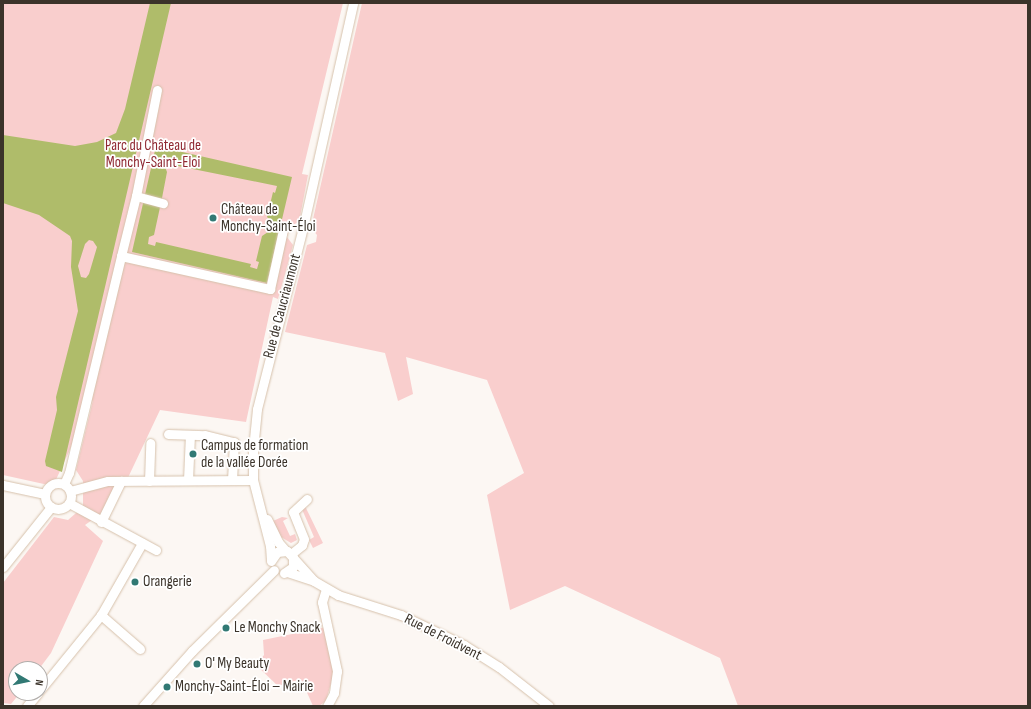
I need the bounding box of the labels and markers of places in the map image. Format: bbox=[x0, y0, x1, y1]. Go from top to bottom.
place label: Château de Monchy-Saint-Éloi bbox=[221, 200, 316, 235]
marker: Château de Monchy-Saint-Éloi bbox=[208, 213, 218, 223]
place label: Campus de formation de la vallée Dorée bbox=[201, 436, 308, 471]
marker: Campus de formation de la vallée Dorée bbox=[188, 449, 198, 459]
place label: Orangerie bbox=[143, 573, 192, 591]
marker: Orangerie bbox=[130, 577, 140, 587]
place label: Le Monchy Snack bbox=[234, 619, 320, 637]
marker: Le Monchy Snack bbox=[221, 623, 231, 633]
place label: O' My Beauty bbox=[205, 655, 269, 673]
marker: O' My Beauty bbox=[192, 659, 202, 669]
place label: Monchy-Saint-Éloi – Mairie bbox=[175, 678, 313, 696]
marker: Monchy-Saint-Éloi – Mairie bbox=[162, 682, 172, 692]

